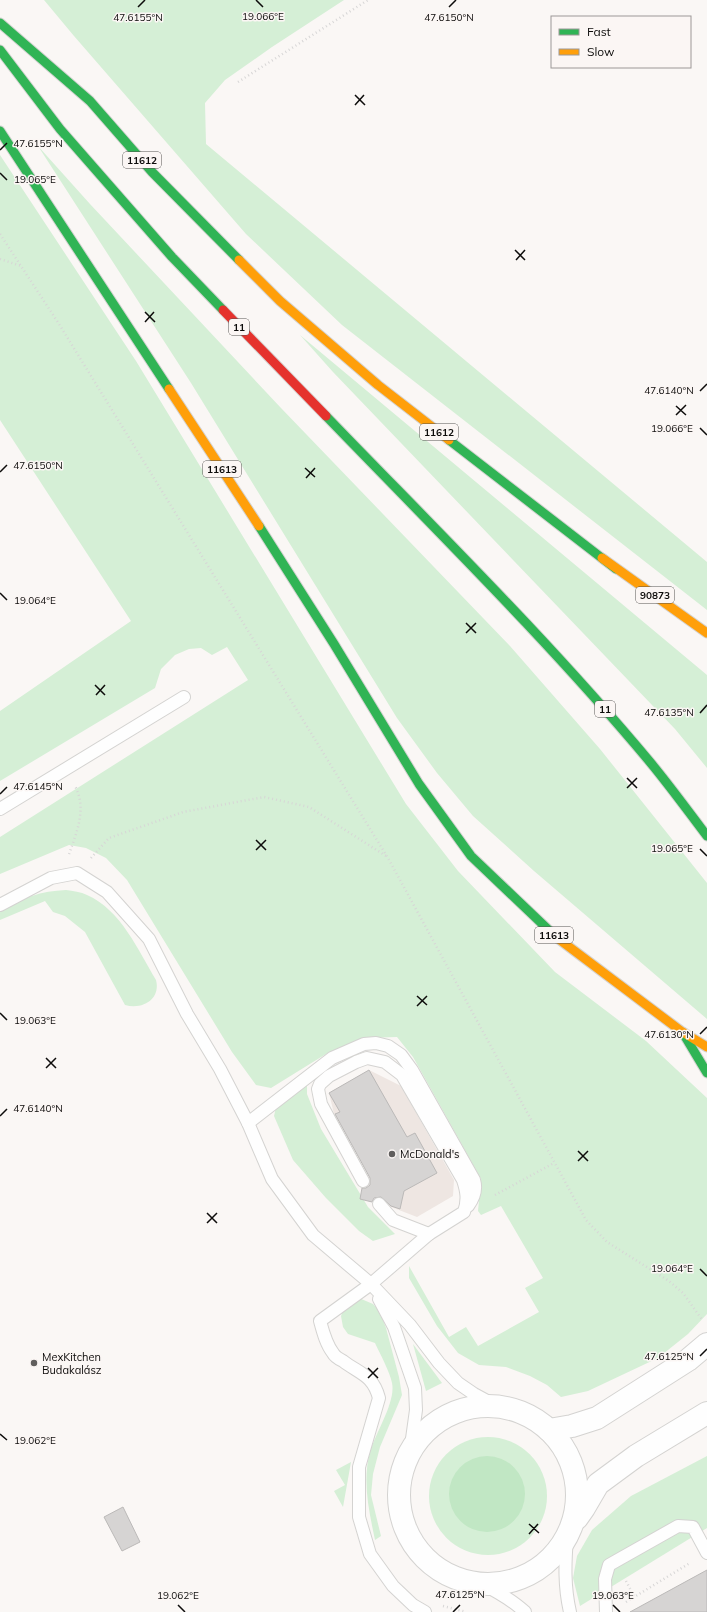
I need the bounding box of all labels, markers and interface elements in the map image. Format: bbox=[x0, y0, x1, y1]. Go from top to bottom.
text: 19.066°E bbox=[242, 10, 284, 23]
text: 47.6155°N bbox=[113, 11, 163, 24]
text: 47.6150°N bbox=[424, 11, 474, 24]
legend bbox=[551, 16, 691, 68]
text: Fast bbox=[587, 24, 611, 39]
text: Slow bbox=[587, 44, 615, 59]
text: 47.6155°N bbox=[13, 137, 63, 150]
road number: 11612 bbox=[123, 152, 161, 168]
text: 19.065°E bbox=[14, 173, 56, 186]
road number: 11 bbox=[229, 319, 249, 335]
text: 47.6140°N bbox=[644, 384, 694, 397]
text: 19.066°E bbox=[651, 422, 693, 435]
road number: 11612 bbox=[420, 424, 458, 440]
text: 47.6150°N bbox=[13, 459, 63, 472]
road number: 11613 bbox=[203, 461, 241, 477]
road number: 90873 bbox=[636, 587, 674, 603]
text: 19.064°E bbox=[14, 594, 56, 607]
road number: 11 bbox=[595, 701, 615, 717]
text: 47.6135°N bbox=[644, 706, 694, 719]
text: 47.6145°N bbox=[13, 780, 63, 793]
text: 19.065°E bbox=[651, 842, 693, 855]
road number: 11613 bbox=[535, 927, 573, 943]
text: 19.063°E bbox=[14, 1014, 56, 1027]
text: 47.6130°N bbox=[644, 1028, 694, 1041]
text: 47.6140°N bbox=[13, 1102, 63, 1115]
place label: McDonald's bbox=[400, 1147, 460, 1161]
marker: McDonald's bbox=[387, 1149, 397, 1159]
text: 19.064°E bbox=[651, 1262, 693, 1275]
place label: MexKitchen Budakalász bbox=[42, 1350, 102, 1377]
text: 47.6125°N bbox=[644, 1350, 694, 1363]
marker: MexKitchen Budakalász bbox=[29, 1358, 39, 1368]
text: 19.062°E bbox=[14, 1434, 56, 1447]
text: 47.6125°N bbox=[435, 1588, 485, 1601]
text: 19.062°E bbox=[157, 1589, 199, 1602]
text: 19.063°E bbox=[592, 1589, 634, 1602]

